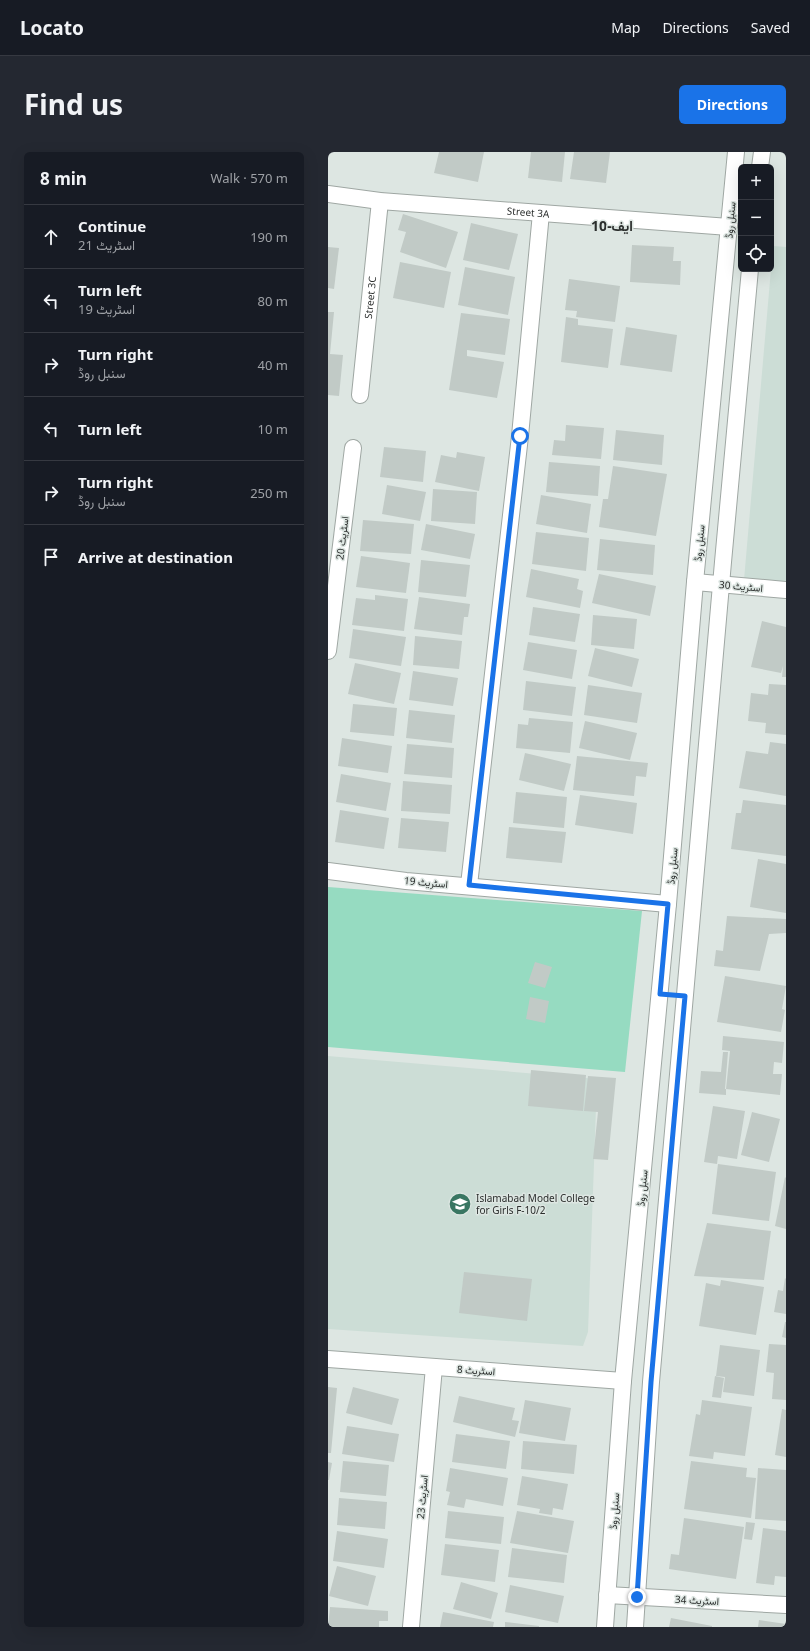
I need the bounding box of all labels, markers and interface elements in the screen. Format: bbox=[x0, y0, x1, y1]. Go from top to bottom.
text: Locato bbox=[20, 15, 84, 41]
text: Map bbox=[611, 18, 640, 37]
text: Directions bbox=[662, 18, 729, 37]
text: Saved bbox=[751, 18, 790, 37]
text: Find us bbox=[24, 85, 123, 123]
button: Directions bbox=[679, 85, 786, 124]
map controls bbox=[738, 164, 774, 272]
button: + bbox=[738, 164, 774, 200]
text: 8 min bbox=[40, 167, 87, 190]
text: Walk · 570 m bbox=[210, 169, 288, 187]
button: − bbox=[738, 200, 774, 236]
street label: سنبل روڈ bbox=[721, 201, 739, 239]
street label: Street 3A bbox=[506, 203, 551, 221]
text: Continue bbox=[78, 216, 146, 236]
district label: ایف-10 bbox=[591, 216, 633, 235]
icon: ahead bbox=[40, 226, 62, 248]
text: 190 m bbox=[250, 228, 288, 246]
text: اسٹریٹ 21 bbox=[78, 236, 135, 254]
button: locate bbox=[738, 236, 774, 272]
street label: Street 3C bbox=[361, 275, 379, 319]
text: Turn left bbox=[78, 280, 142, 300]
icon: left bbox=[40, 290, 62, 312]
text: 80 m bbox=[258, 292, 288, 310]
text: اسٹریٹ 19 bbox=[78, 300, 135, 318]
text: Turn right bbox=[78, 344, 153, 364]
icon: right bbox=[40, 354, 62, 376]
text: 40 m bbox=[258, 356, 288, 374]
text: سنبل روڈ bbox=[78, 364, 125, 382]
icon: left bbox=[40, 418, 62, 440]
text: Turn left bbox=[78, 419, 142, 439]
text: 10 m bbox=[258, 420, 288, 438]
route start bbox=[511, 427, 529, 445]
text: Turn right bbox=[78, 472, 153, 492]
icon: right bbox=[40, 482, 62, 504]
text: 250 m bbox=[250, 484, 288, 502]
text: سنبل روڈ bbox=[78, 492, 125, 510]
street label: اسٹریٹ 20 bbox=[332, 515, 352, 561]
street label: سنبل روڈ bbox=[690, 524, 708, 562]
icon: arrive bbox=[40, 546, 62, 568]
text: Arrive at destination bbox=[78, 547, 233, 567]
street label: اسٹریٹ 30 bbox=[719, 577, 763, 595]
street label: سنبل روڈ bbox=[663, 847, 681, 885]
street label: اسٹریٹ 19 bbox=[404, 873, 448, 891]
street label: سنبل روڈ bbox=[633, 1169, 651, 1207]
school or university icon: Islamabad Model College for Girls F-10/2 bbox=[447, 1191, 473, 1217]
place label: Islamabad Model College for Girls F-10/2 bbox=[476, 1191, 595, 1217]
street label: اسٹریٹ 8 bbox=[456, 1362, 496, 1378]
street label: اسٹریٹ 23 bbox=[413, 1475, 431, 1519]
street label: سنبل روڈ bbox=[606, 1492, 622, 1530]
route end bbox=[628, 1588, 646, 1606]
street label: اسٹریٹ 34 bbox=[675, 1592, 719, 1608]

